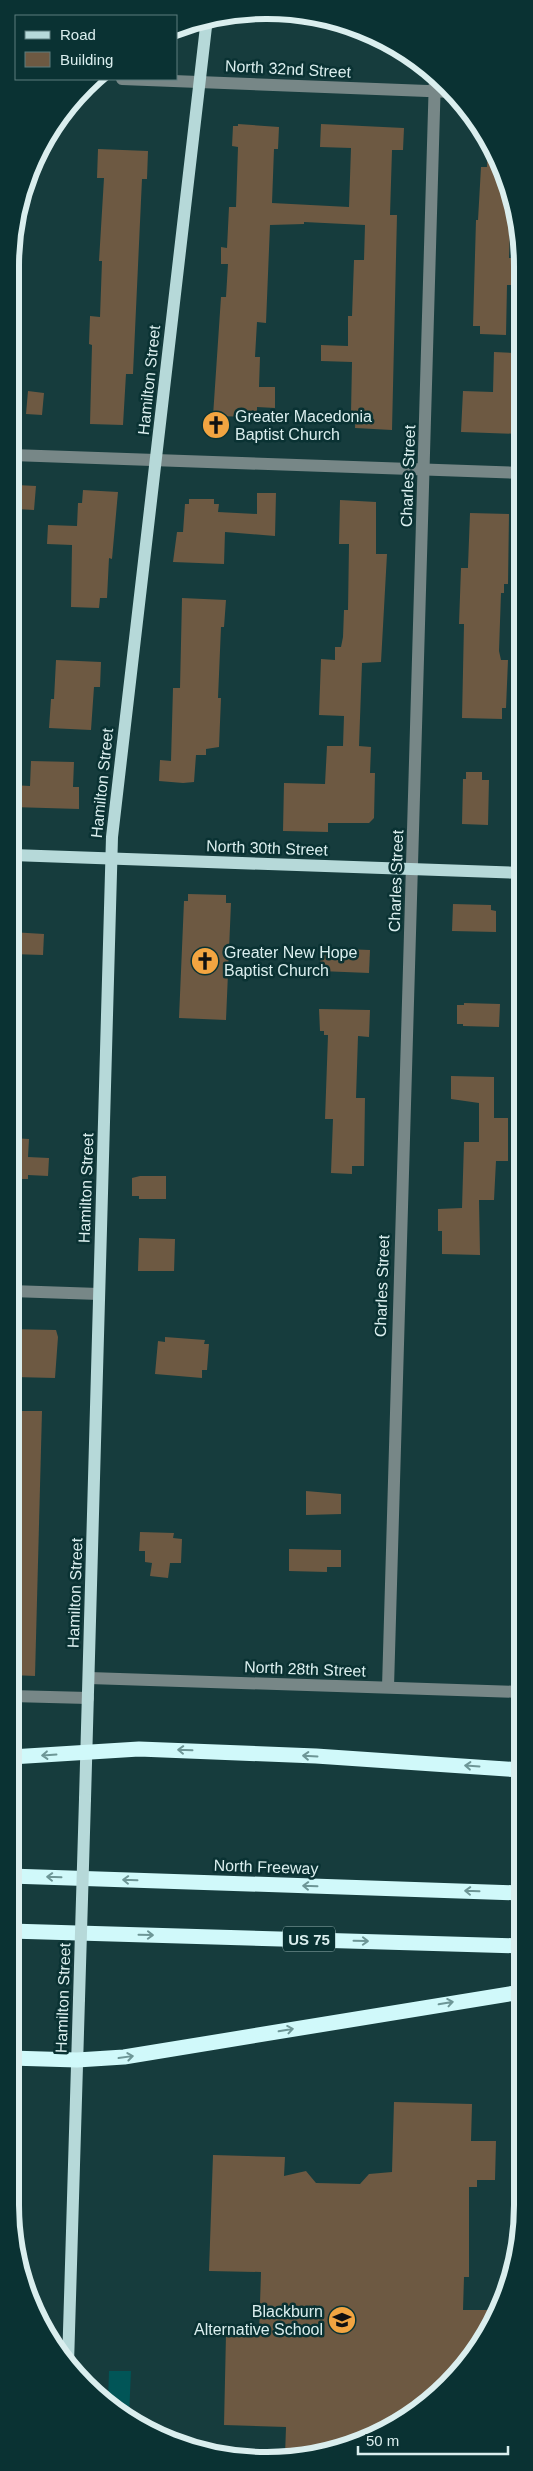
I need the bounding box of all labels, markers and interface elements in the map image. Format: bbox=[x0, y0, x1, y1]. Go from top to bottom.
legend bbox=[15, 15, 178, 80]
text: Road bbox=[60, 26, 96, 43]
text: Building bbox=[60, 51, 113, 68]
street label: North 32nd Street bbox=[224, 57, 352, 81]
street label: Hamilton Street bbox=[135, 324, 163, 436]
place label: Greater Macedonia Baptist Church bbox=[235, 408, 372, 443]
church icon: Greater Macedonia Baptist Church bbox=[201, 410, 231, 440]
street label: Charles Street bbox=[398, 424, 418, 527]
street label: Hamilton Street bbox=[88, 727, 116, 839]
street label: Charles Street bbox=[386, 829, 406, 932]
street label: North 30th Street bbox=[206, 837, 329, 859]
place label: Greater New Hope Baptist Church bbox=[224, 944, 357, 979]
church icon: Greater New Hope Baptist Church bbox=[190, 946, 220, 976]
street label: Hamilton Street bbox=[76, 1132, 96, 1243]
street label: Charles Street bbox=[372, 1234, 392, 1337]
street label: Hamilton Street bbox=[65, 1537, 85, 1648]
street label: North 28th Street bbox=[244, 1658, 367, 1680]
one-way arrow bbox=[177, 1746, 193, 1755]
one-way arrow bbox=[41, 1750, 57, 1759]
one-way arrow bbox=[302, 1751, 318, 1760]
one-way arrow bbox=[465, 1761, 481, 1770]
street label: North Freeway bbox=[213, 1857, 319, 1877]
one-way arrow bbox=[46, 1873, 62, 1882]
one-way arrow bbox=[122, 1875, 138, 1885]
one-way arrow bbox=[302, 1881, 318, 1891]
one-way arrow bbox=[464, 1886, 480, 1896]
road number: US 75 bbox=[283, 1926, 335, 1952]
one-way arrow bbox=[138, 1930, 154, 1940]
one-way arrow bbox=[353, 1936, 369, 1945]
street label: Hamilton Street bbox=[53, 1942, 73, 2053]
one-way arrow bbox=[438, 1998, 454, 2008]
one-way arrow bbox=[278, 2025, 294, 2035]
one-way arrow bbox=[117, 2052, 133, 2062]
place label: Blackburn Alternative School bbox=[194, 2303, 323, 2338]
school or university icon: Blackburn Alternative School bbox=[327, 2305, 357, 2335]
scale bar bbox=[358, 2424, 508, 2456]
text: 50 m bbox=[366, 2432, 399, 2449]

